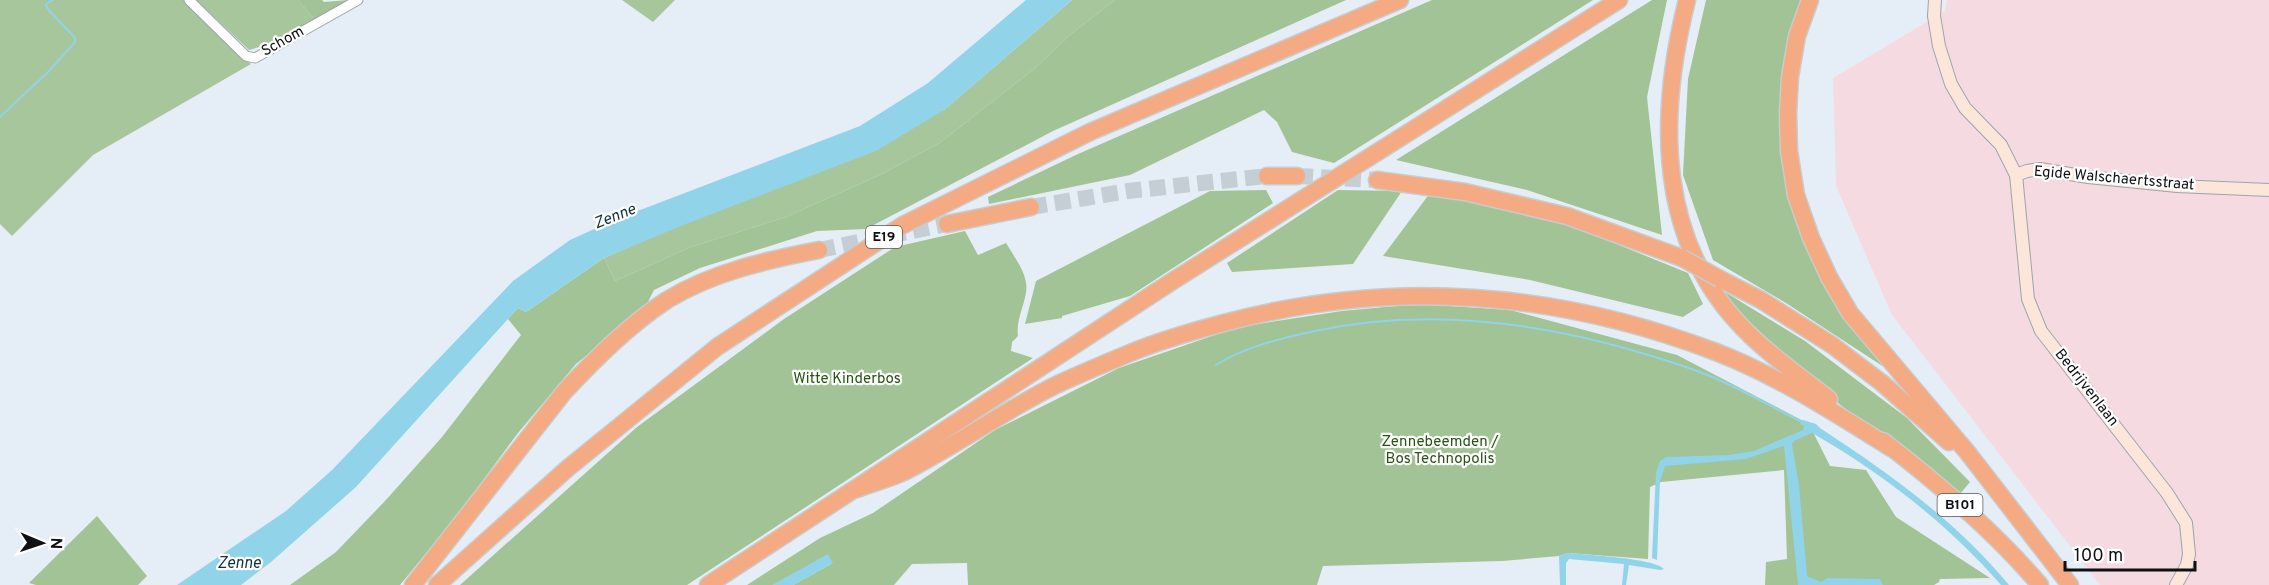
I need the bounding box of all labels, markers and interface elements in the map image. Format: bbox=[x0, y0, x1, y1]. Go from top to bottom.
street label: Schom bbox=[258, 23, 308, 61]
street label: Egide Walschaertsstraat bbox=[2033, 163, 2195, 195]
water label: Zenne bbox=[591, 199, 640, 234]
road number: E19 bbox=[866, 226, 902, 248]
street label: Bedrijvenlaan bbox=[2050, 345, 2122, 431]
park label: Witte Kinderbos bbox=[793, 370, 901, 389]
park label: Zennebeemden / Bos Technopolis bbox=[1381, 433, 1499, 469]
road number: B101 bbox=[1938, 494, 1982, 516]
north arrow bbox=[12, 513, 72, 573]
scale bar bbox=[2065, 534, 2196, 572]
text: N bbox=[45, 537, 65, 550]
text: 100 m bbox=[2074, 545, 2123, 568]
water label: Zenne bbox=[217, 554, 262, 574]

